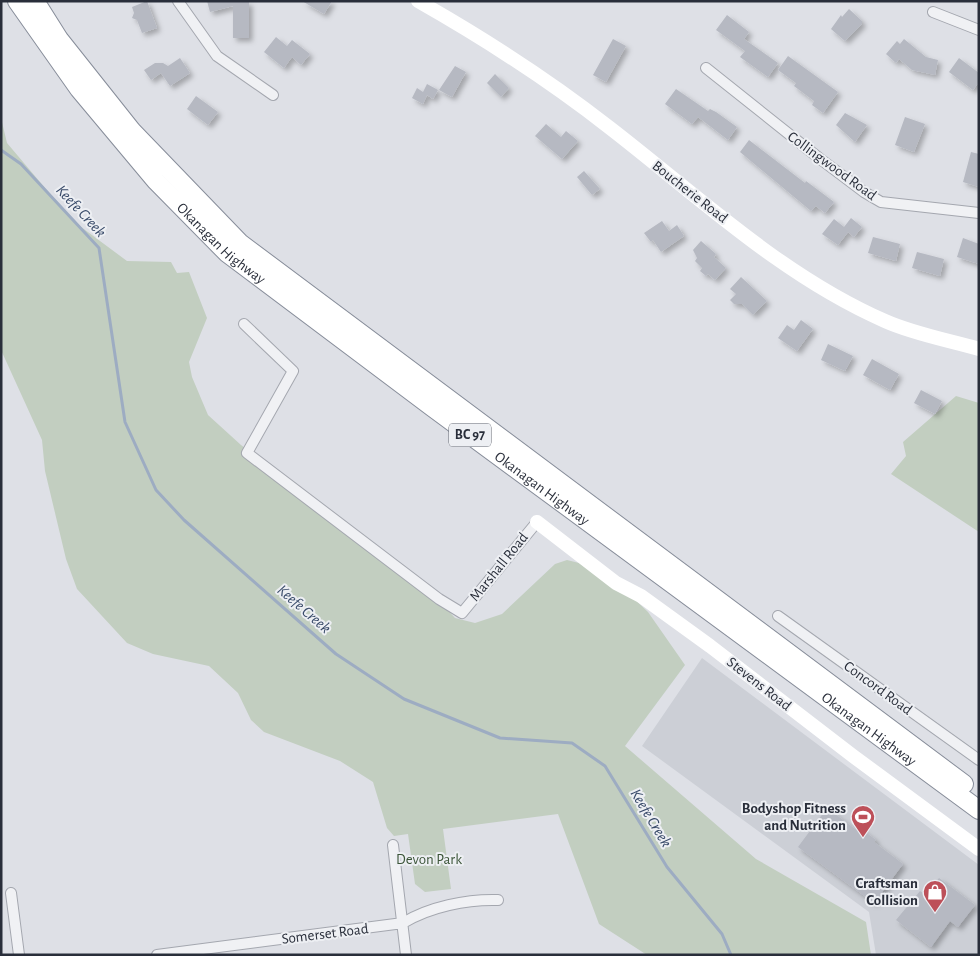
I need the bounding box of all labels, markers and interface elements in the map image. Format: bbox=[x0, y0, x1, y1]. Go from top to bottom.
street label: Collingwood Road bbox=[785, 129, 879, 203]
street label: Boucherie Road bbox=[649, 158, 731, 226]
water label: Keefe Creek bbox=[53, 182, 109, 240]
street label: Okanagan Highway bbox=[174, 200, 269, 287]
road number: BC 97 bbox=[449, 424, 491, 446]
street label: Okanagan Highway bbox=[492, 448, 593, 528]
street label: Marshall Road bbox=[467, 530, 531, 604]
water label: Keefe Creek bbox=[274, 582, 334, 636]
street label: Stevens Road bbox=[724, 654, 794, 714]
street label: Concord Road bbox=[841, 658, 915, 718]
street label: Okanagan Highway bbox=[819, 689, 920, 769]
water label: Keefe Creek bbox=[627, 786, 675, 850]
place label: Bodyshop Fitness and Nutrition bbox=[742, 801, 846, 833]
sports icon: Bodyshop Fitness and Nutrition bbox=[850, 804, 876, 838]
park label: Devon Park bbox=[396, 852, 462, 867]
place label: Craftsman Collision bbox=[855, 876, 918, 908]
shop icon: Craftsman Collision bbox=[922, 879, 948, 913]
street label: Somerset Road bbox=[281, 921, 369, 947]

